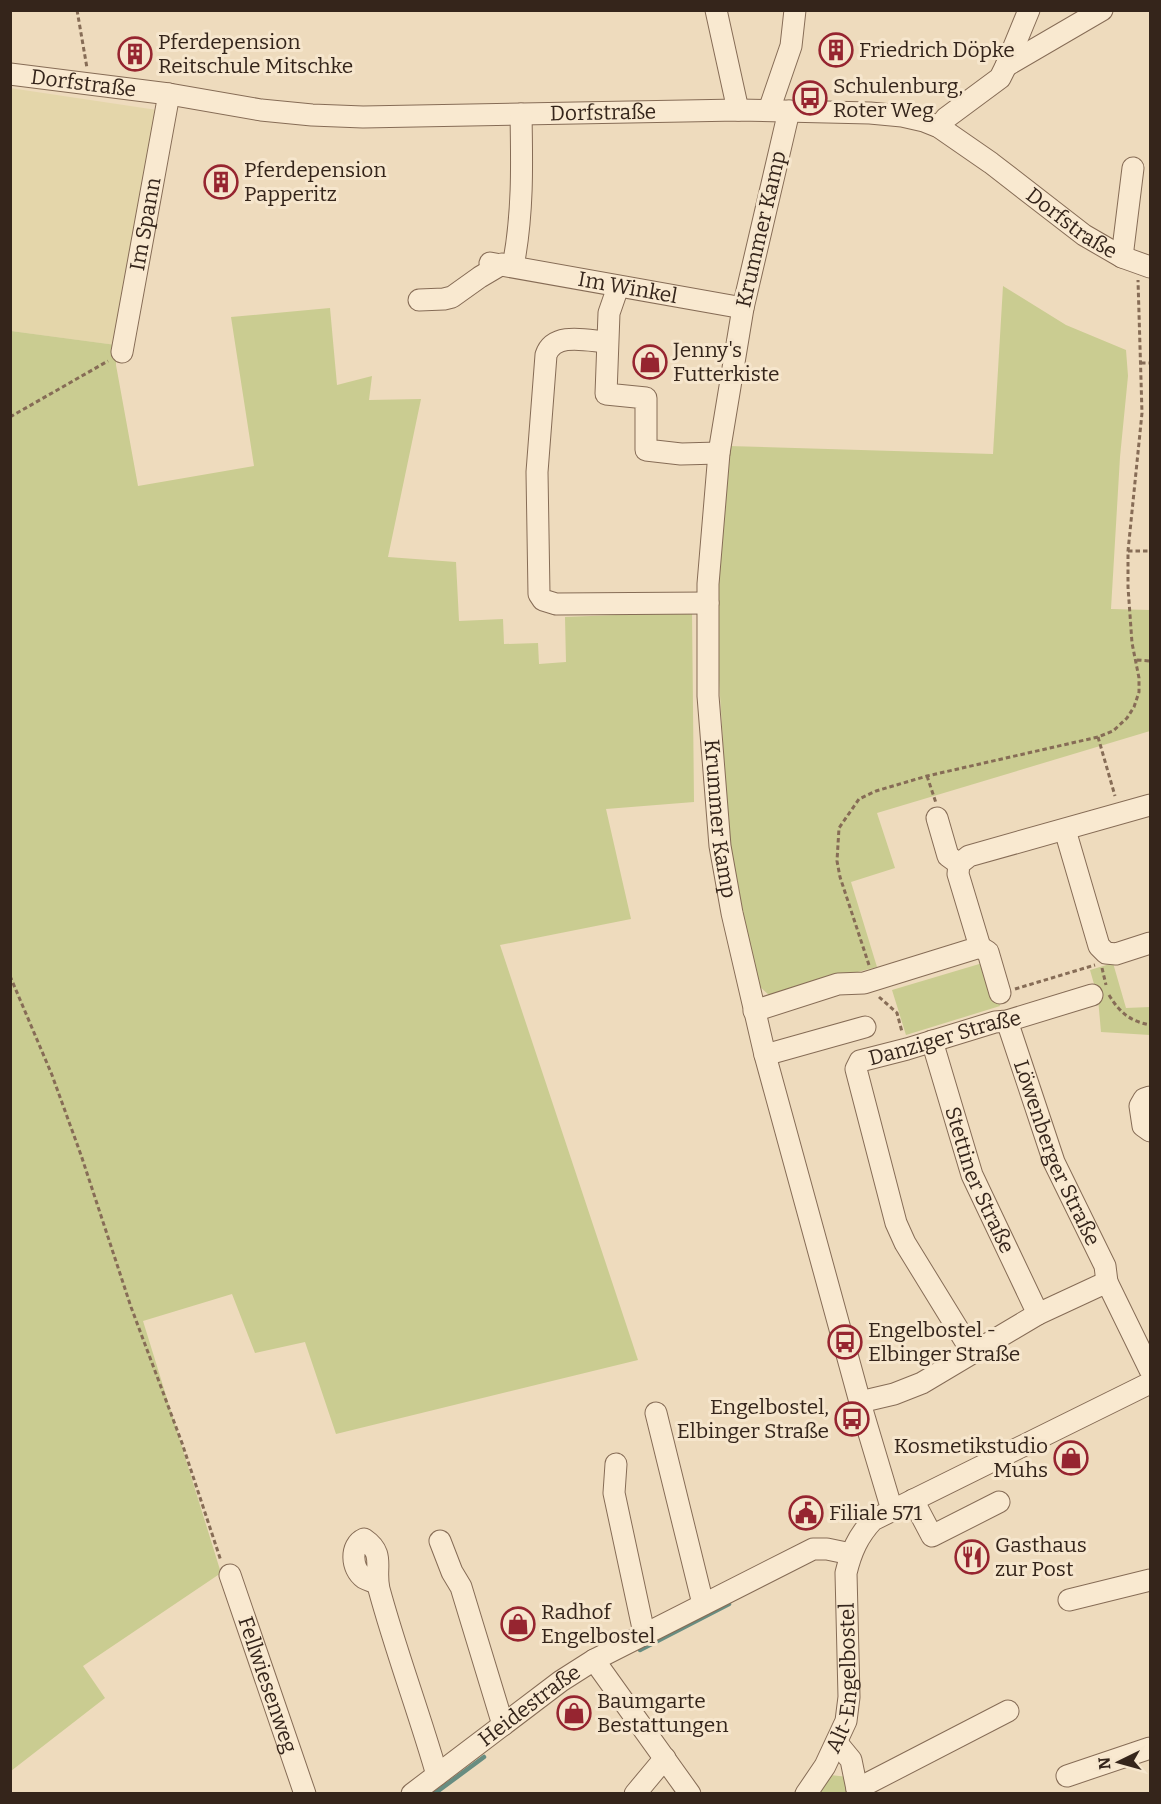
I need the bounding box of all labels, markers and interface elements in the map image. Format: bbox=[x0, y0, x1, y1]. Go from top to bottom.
place label: Pferdepension Reitschule Mitschke bbox=[158, 29, 353, 79]
building icon: Friedrich Döpke bbox=[818, 32, 854, 68]
building icon: Pferdepension Reitschule Mitschke bbox=[117, 36, 153, 72]
place label: Friedrich Döpke bbox=[859, 37, 1015, 63]
street label: Dorfstraße bbox=[29, 64, 138, 103]
place label: Schulenburg, Roter Weg bbox=[833, 73, 963, 123]
bus stop icon: Schulenburg, Roter Weg bbox=[792, 80, 828, 116]
street label: Dorfstraße bbox=[550, 99, 656, 127]
street label: Krummer Kamp bbox=[730, 148, 792, 310]
place label: Pferdepension Papperitz bbox=[244, 157, 387, 207]
building icon: Pferdepension Papperitz bbox=[203, 164, 239, 200]
street label: Im Spann bbox=[124, 175, 167, 273]
street label: Dorfstraße bbox=[1021, 182, 1122, 264]
street label: Im Winkel bbox=[576, 266, 680, 309]
place label: Jenny's Futterkiste bbox=[672, 337, 780, 387]
shop icon: Jenny's Futterkiste bbox=[632, 344, 668, 380]
street label: Krummer Kamp bbox=[698, 738, 742, 900]
street label: Danziger Straße bbox=[866, 1004, 1024, 1071]
street label: Löwenberger Straße bbox=[1008, 1057, 1106, 1250]
street label: Stettiner Straße bbox=[939, 1103, 1020, 1257]
place label: Engelbostel - Elbinger Straße bbox=[868, 1317, 1020, 1367]
bus stop icon: Engelbostel - Elbinger Straße bbox=[827, 1324, 863, 1360]
place label: Engelbostel, Elbinger Straße bbox=[677, 1394, 829, 1444]
bus stop icon: Engelbostel, Elbinger Straße bbox=[834, 1401, 870, 1437]
place label: Kosmetikstudio Muhs bbox=[894, 1433, 1048, 1483]
shop icon: Kosmetikstudio Muhs bbox=[1053, 1440, 1089, 1476]
public building icon: Filiale 571 bbox=[788, 1495, 824, 1531]
place label: Filiale 571 bbox=[829, 1500, 922, 1526]
place label: Gasthaus zur Post bbox=[995, 1532, 1087, 1582]
restaurant icon: Gasthaus zur Post bbox=[954, 1539, 990, 1575]
place label: Radhof Engelbostel bbox=[541, 1599, 655, 1649]
street label: Alt-Engelbostel bbox=[820, 1602, 863, 1757]
shop icon: Radhof Engelbostel bbox=[500, 1606, 536, 1642]
street label: Fellwiesenweg bbox=[232, 1613, 303, 1757]
street label: Heidestraße bbox=[473, 1659, 585, 1752]
place label: Baumgarte Bestattungen bbox=[597, 1688, 728, 1738]
shop icon: Baumgarte Bestattungen bbox=[556, 1695, 592, 1731]
north arrow bbox=[1089, 1732, 1149, 1792]
text: N bbox=[1095, 1756, 1115, 1770]

